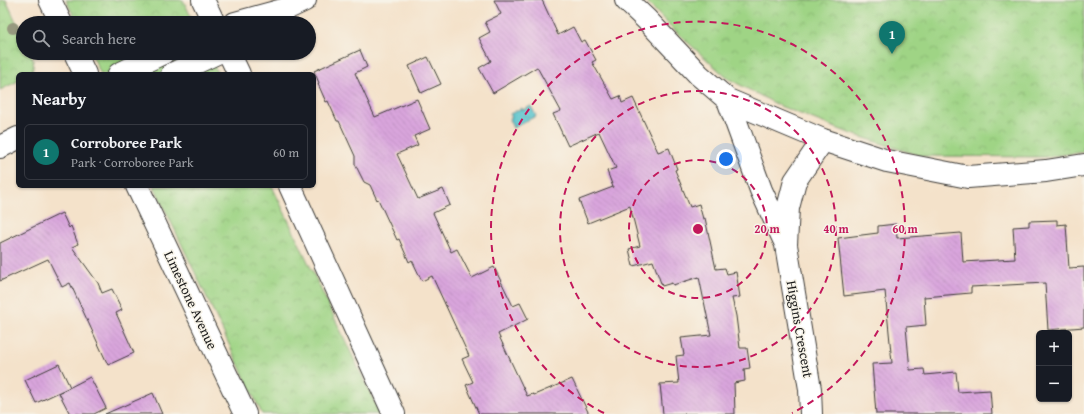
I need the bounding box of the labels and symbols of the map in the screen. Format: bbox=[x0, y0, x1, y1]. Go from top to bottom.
pin: 1 bbox=[879, 21, 905, 54]
your location bbox=[716, 149, 736, 169]
text: 20 m bbox=[754, 220, 780, 237]
text: 40 m bbox=[823, 220, 849, 237]
text: 60 m bbox=[892, 220, 918, 237]
centre of rings bbox=[691, 222, 705, 236]
street label: Limestone Avenue bbox=[159, 247, 223, 353]
street label: Higgins Crescent bbox=[782, 279, 818, 379]

